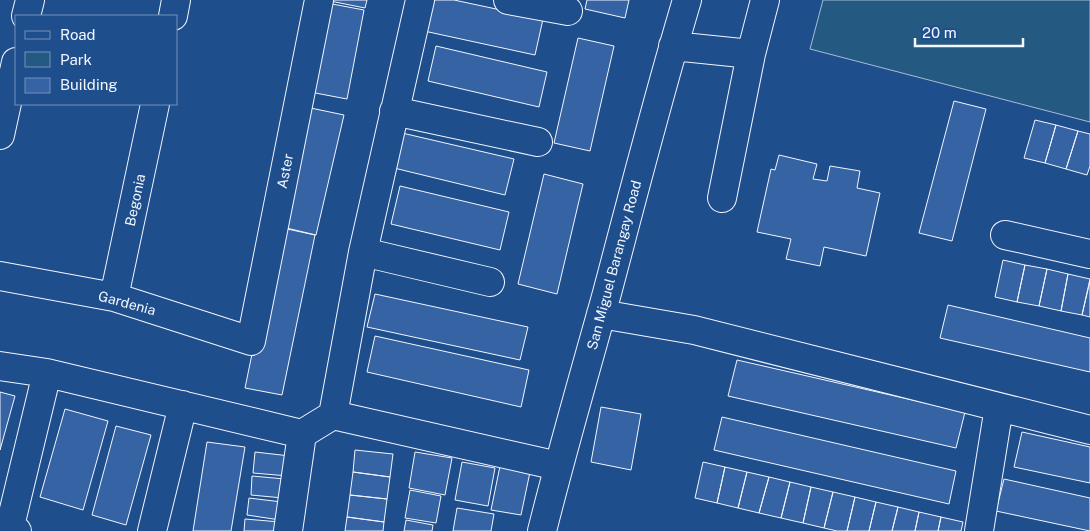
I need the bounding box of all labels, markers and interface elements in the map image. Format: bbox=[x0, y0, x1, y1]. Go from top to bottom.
legend bbox=[15, 15, 178, 105]
scale bar bbox=[915, 15, 1022, 47]
text: 20 m bbox=[922, 24, 957, 41]
text: Road bbox=[60, 26, 96, 43]
text: Park bbox=[60, 51, 92, 68]
text: Building bbox=[60, 76, 118, 93]
street label: Aster bbox=[274, 152, 296, 190]
street label: Begonia bbox=[122, 172, 148, 228]
street label: San Miguel Barangay Road bbox=[584, 179, 644, 351]
street label: Gardenia bbox=[96, 288, 158, 318]

